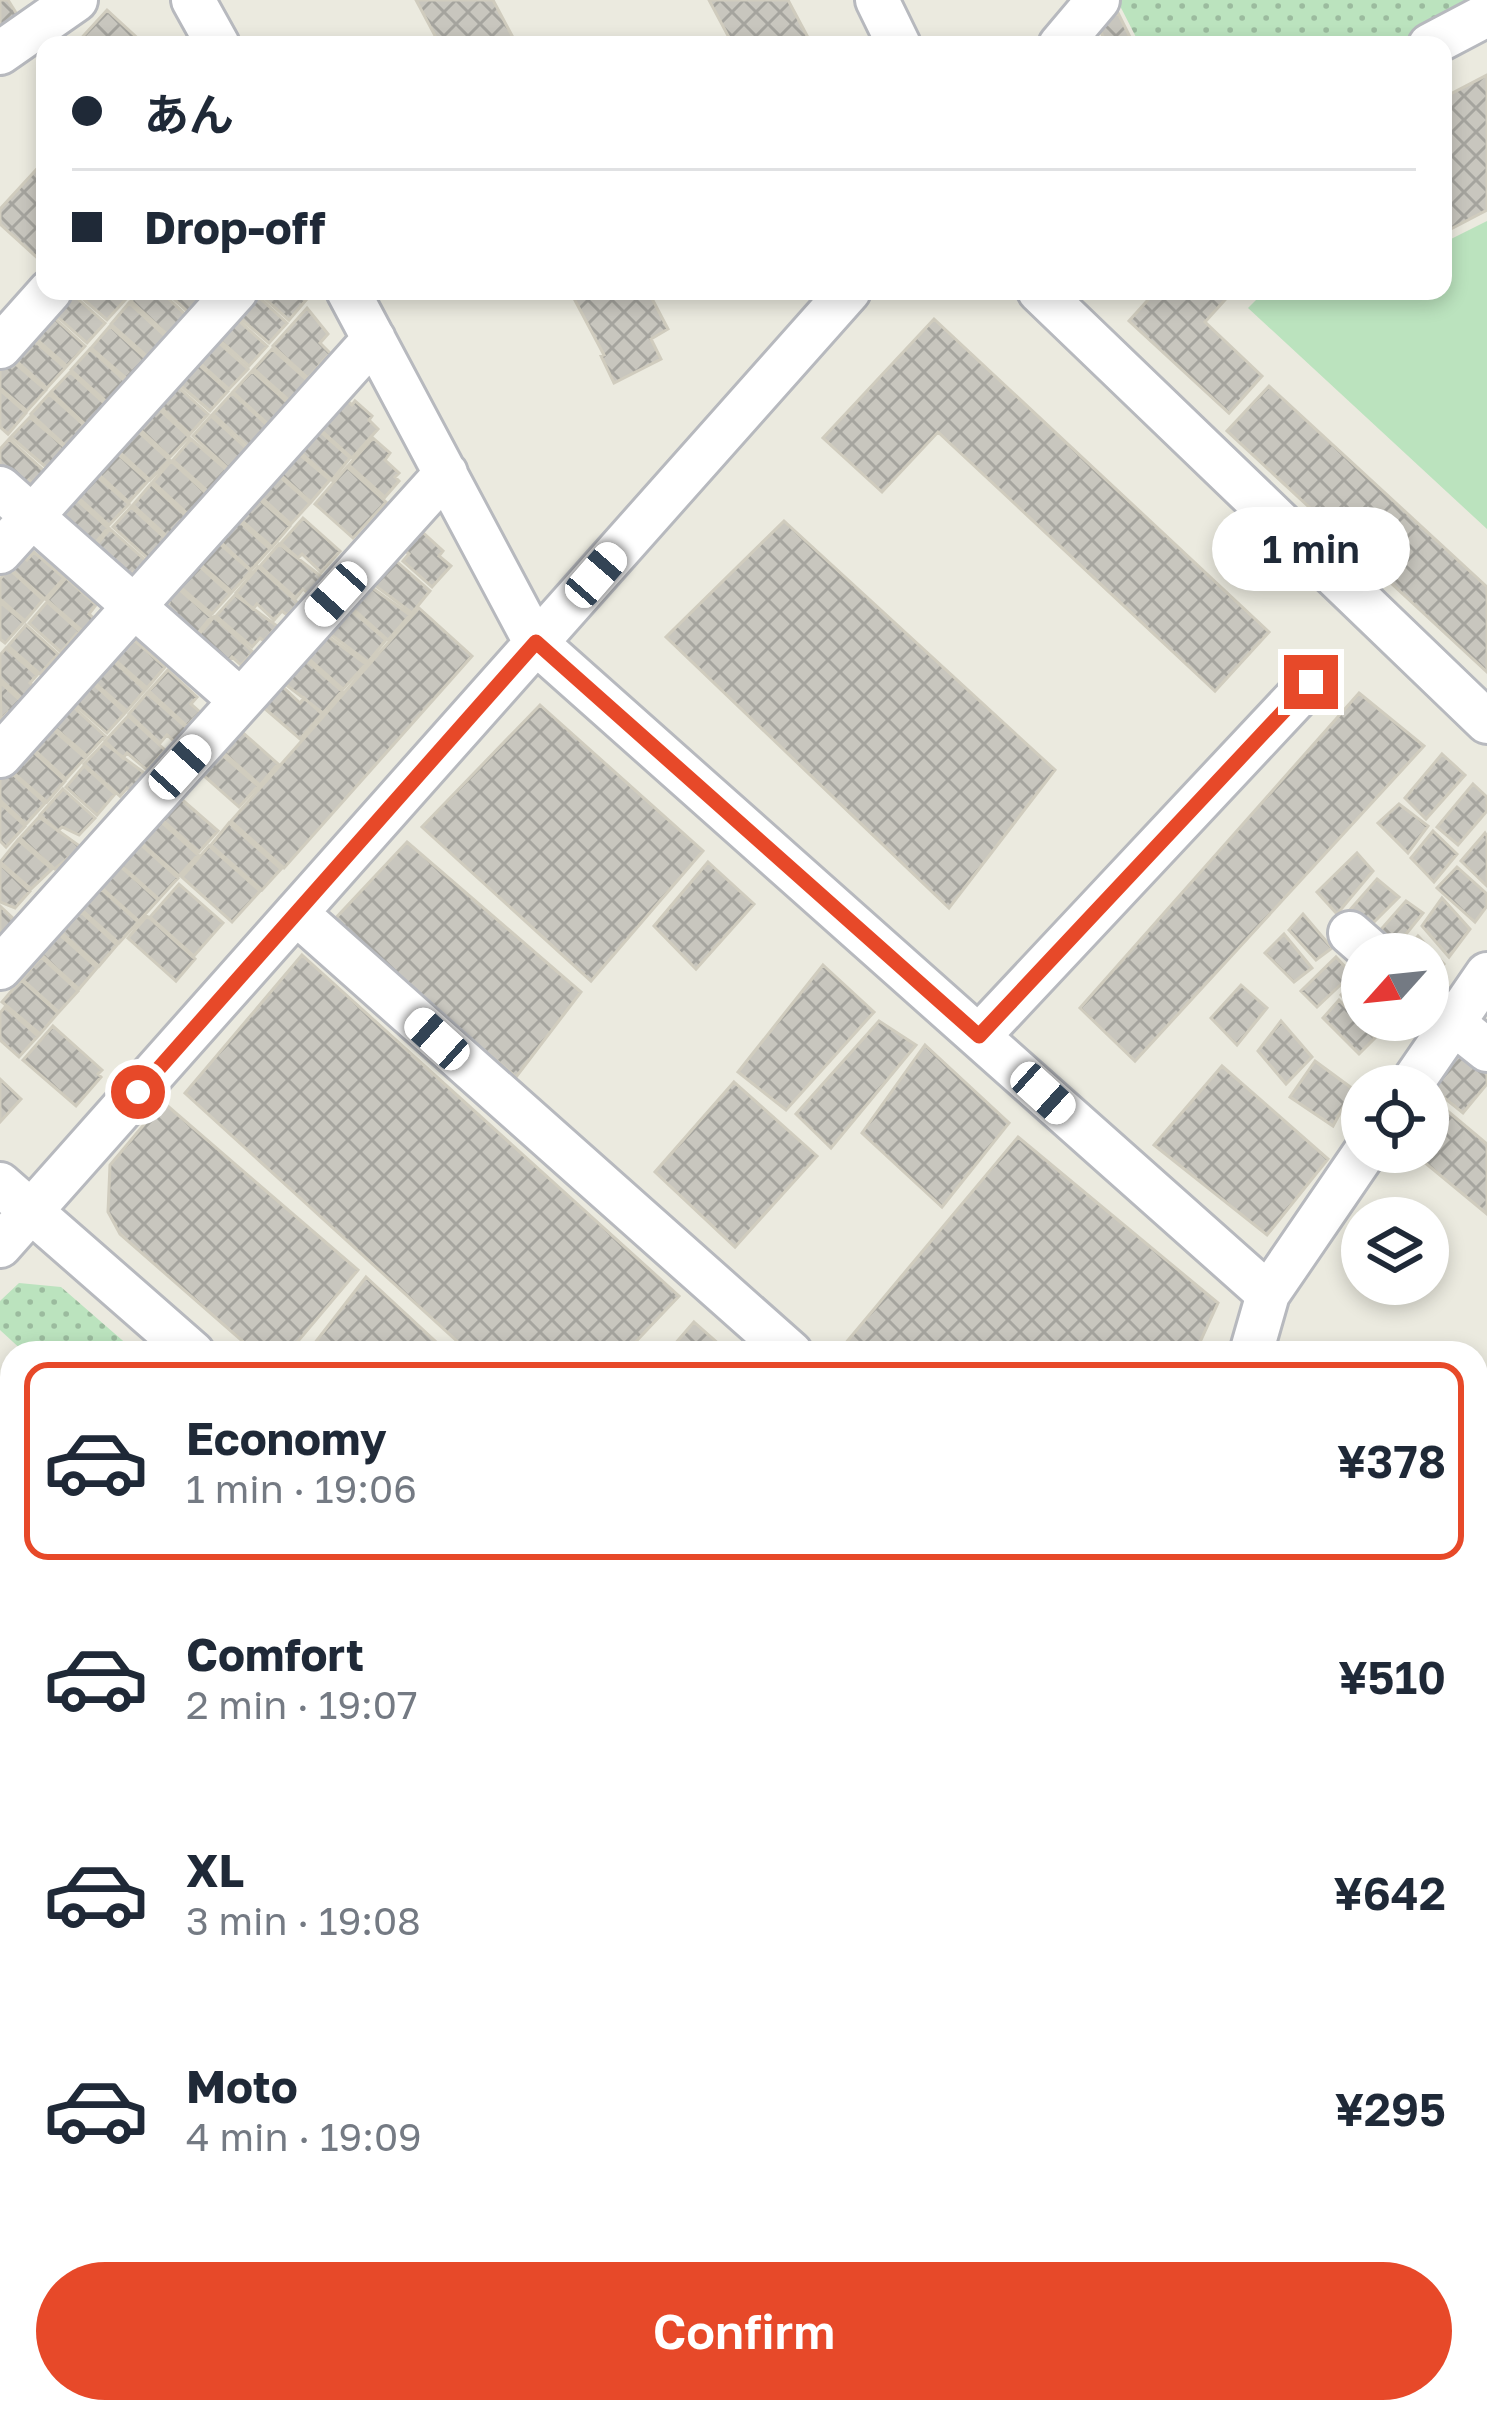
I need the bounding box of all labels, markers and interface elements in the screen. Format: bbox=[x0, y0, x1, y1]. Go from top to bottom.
text: あん bbox=[144, 87, 234, 141]
text: Drop-off bbox=[144, 200, 325, 254]
callout: 1 min bbox=[1212, 508, 1410, 592]
text: 1 min bbox=[1262, 525, 1360, 572]
car bbox=[559, 536, 633, 614]
car bbox=[299, 555, 373, 633]
route end bbox=[1284, 655, 1338, 709]
car bbox=[143, 728, 217, 806]
north arrow bbox=[1341, 933, 1449, 1041]
map controls bbox=[1341, 933, 1449, 1305]
car bbox=[398, 1002, 476, 1076]
car bbox=[1004, 1056, 1082, 1130]
route start bbox=[111, 1065, 165, 1119]
button: locate bbox=[1341, 1065, 1449, 1173]
button: layers bbox=[1341, 1197, 1449, 1305]
icon: car bbox=[42, 1407, 150, 1515]
text: Economy bbox=[186, 1411, 387, 1465]
text: ¥378 bbox=[1337, 1434, 1446, 1488]
text: 1 min · 19:06 bbox=[186, 1465, 417, 1512]
icon: car bbox=[42, 1623, 150, 1731]
text: Comfort bbox=[186, 1627, 364, 1681]
text: ¥510 bbox=[1338, 1650, 1446, 1704]
text: 2 min · 19:07 bbox=[186, 1681, 418, 1728]
icon: car bbox=[42, 1839, 150, 1947]
text: XL bbox=[186, 1843, 244, 1897]
text: ¥642 bbox=[1333, 1866, 1446, 1920]
text: 3 min · 19:08 bbox=[186, 1897, 421, 1944]
icon: car bbox=[42, 2055, 150, 2163]
text: Moto bbox=[186, 2059, 298, 2113]
text: ¥295 bbox=[1335, 2082, 1446, 2136]
text: 4 min · 19:09 bbox=[186, 2113, 422, 2160]
button: Confirm bbox=[36, 2262, 1452, 2400]

